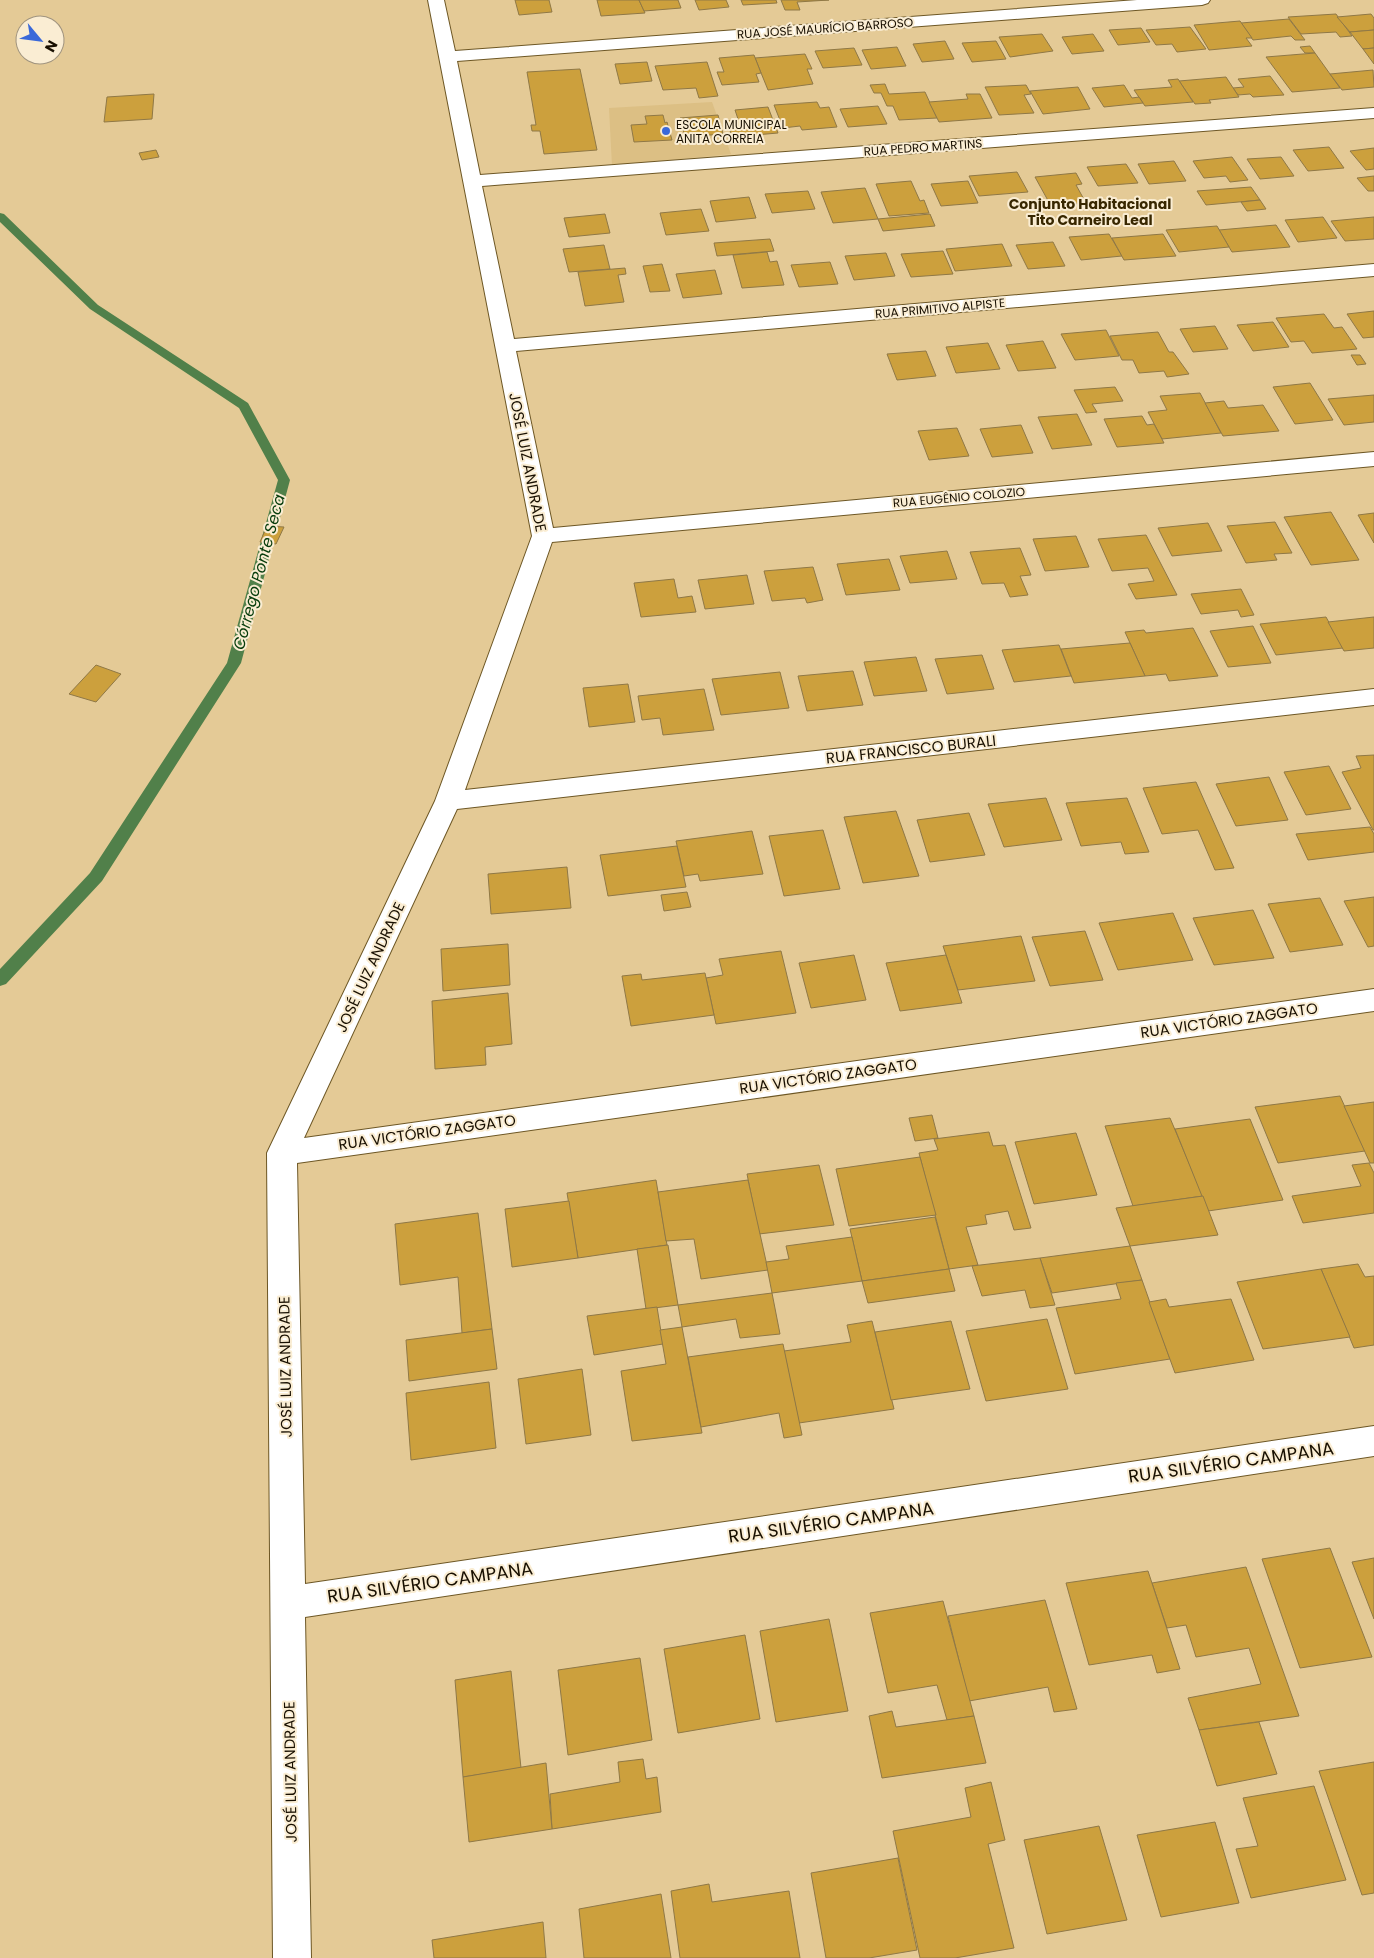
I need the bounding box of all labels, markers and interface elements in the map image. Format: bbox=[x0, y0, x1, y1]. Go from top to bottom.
street label: RUA JOSÉ MAURÍCIO BARROSO bbox=[736, 13, 914, 43]
north arrow bbox=[15, 15, 65, 65]
text: N bbox=[40, 37, 63, 56]
place label: ESCOLA MUNICIPAL ANITA CORREIA bbox=[676, 116, 787, 147]
marker: ESCOLA MUNICIPAL ANITA CORREIA bbox=[660, 125, 672, 137]
street label: RUA PEDRO MARTINS bbox=[863, 134, 983, 160]
district label: Conjunto Habitacional Tito Carneiro Leal bbox=[1009, 194, 1171, 230]
street label: RUA PRIMITIVO ALPISTE bbox=[874, 294, 1006, 322]
street label: JOSÉ LUIZ ANDRADE bbox=[504, 391, 552, 533]
street label: RUA EUGÊNIO COLOZIO bbox=[892, 483, 1026, 511]
water label: Córrego Ponte Seca bbox=[227, 491, 291, 652]
street label: RUA FRANCISCO BURALI bbox=[825, 730, 997, 768]
street label: JOSÉ LUIZ ANDRADE bbox=[331, 898, 409, 1036]
street label: RUA VICTÓRIO ZAGGATO bbox=[1139, 997, 1319, 1043]
street label: RUA VICTÓRIO ZAGGATO bbox=[738, 1053, 918, 1099]
street label: RUA VICTÓRIO ZAGGATO bbox=[337, 1109, 517, 1155]
street label: JOSÉ LUIZ ANDRADE bbox=[273, 1296, 297, 1438]
street label: RUA SILVÉRIO CAMPANA bbox=[1127, 1435, 1335, 1489]
street label: RUA SILVÉRIO CAMPANA bbox=[727, 1495, 935, 1549]
street label: RUA SILVÉRIO CAMPANA bbox=[326, 1555, 534, 1609]
street label: JOSÉ LUIZ ANDRADE bbox=[278, 1701, 302, 1843]

